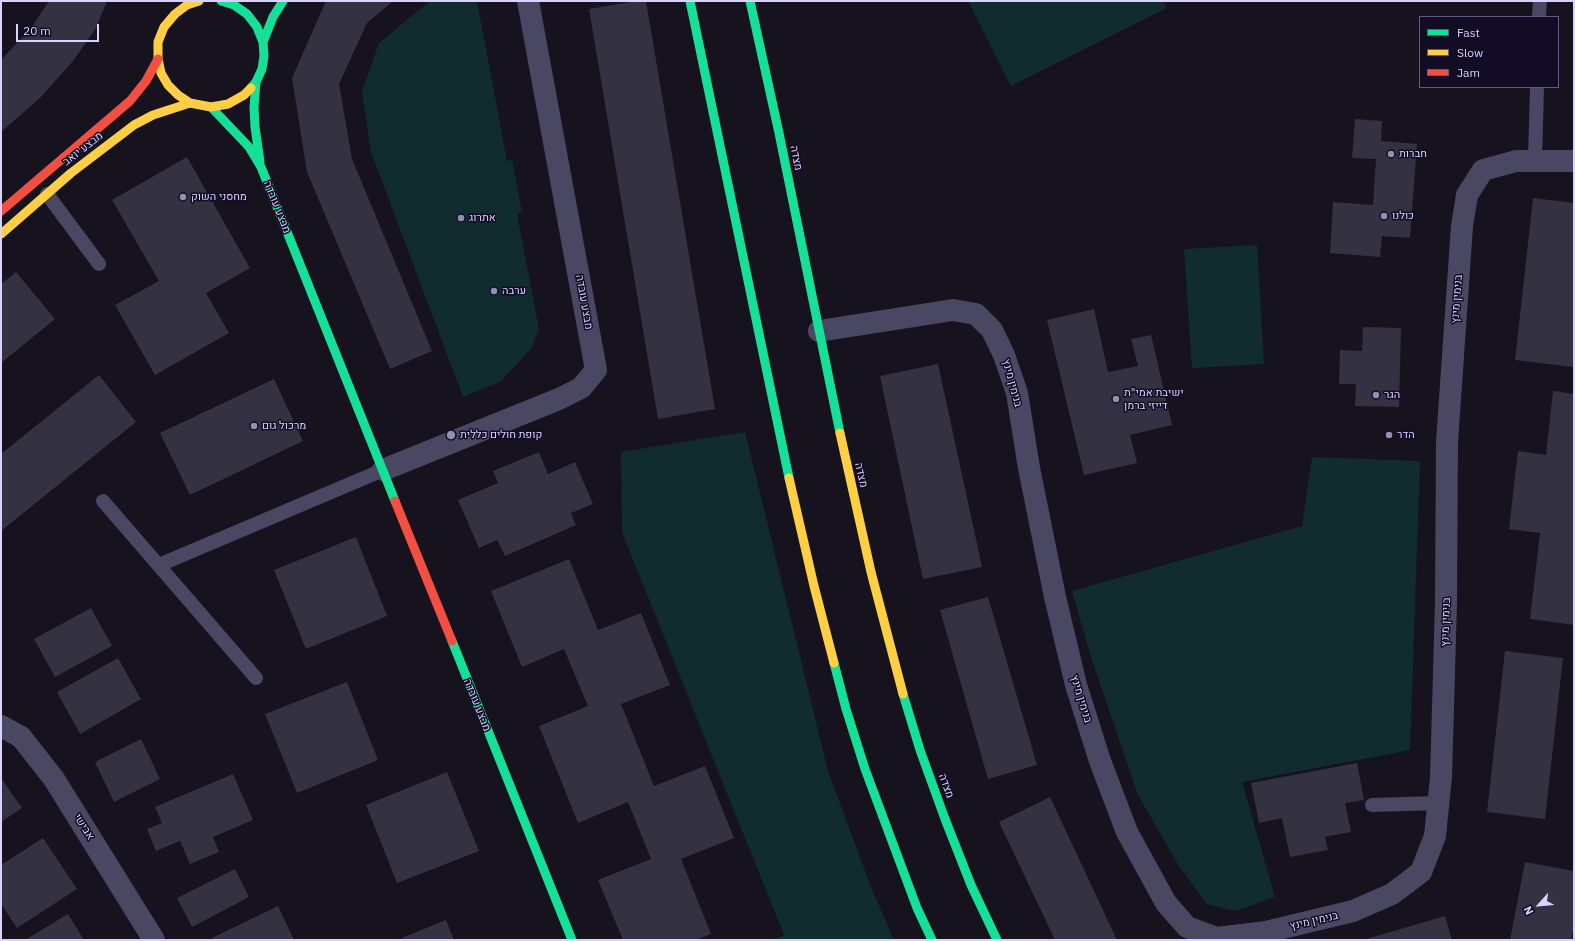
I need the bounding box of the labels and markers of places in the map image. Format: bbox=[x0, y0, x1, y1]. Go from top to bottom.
place label: חברות bbox=[1399, 147, 1427, 161]
marker: חברות bbox=[1386, 149, 1396, 159]
place label: מחסני השוק bbox=[191, 190, 247, 204]
marker: מחסני השוק bbox=[178, 192, 188, 202]
place label: כולנו bbox=[1392, 209, 1414, 223]
place label: אתרוג bbox=[469, 211, 496, 225]
marker: כולנו bbox=[1379, 211, 1389, 221]
marker: אתרוג bbox=[456, 213, 466, 223]
place label: ערבה bbox=[502, 284, 526, 298]
marker: ערבה bbox=[489, 286, 499, 296]
place label: ישיבת אמי"ת דייזי ברמן bbox=[1124, 386, 1183, 412]
place label: הגר bbox=[1384, 388, 1400, 402]
marker: הגר bbox=[1371, 390, 1381, 400]
marker: ישיבת אמי"ת דייזי ברמן bbox=[1111, 394, 1121, 404]
place label: מרכול גום bbox=[262, 419, 306, 433]
marker: מרכול גום bbox=[249, 421, 259, 431]
place label: קופת חולים כללית bbox=[460, 428, 542, 442]
place label: הדר bbox=[1397, 428, 1415, 442]
marker: קופת חולים כללית bbox=[445, 429, 457, 441]
marker: הדר bbox=[1384, 430, 1394, 440]

